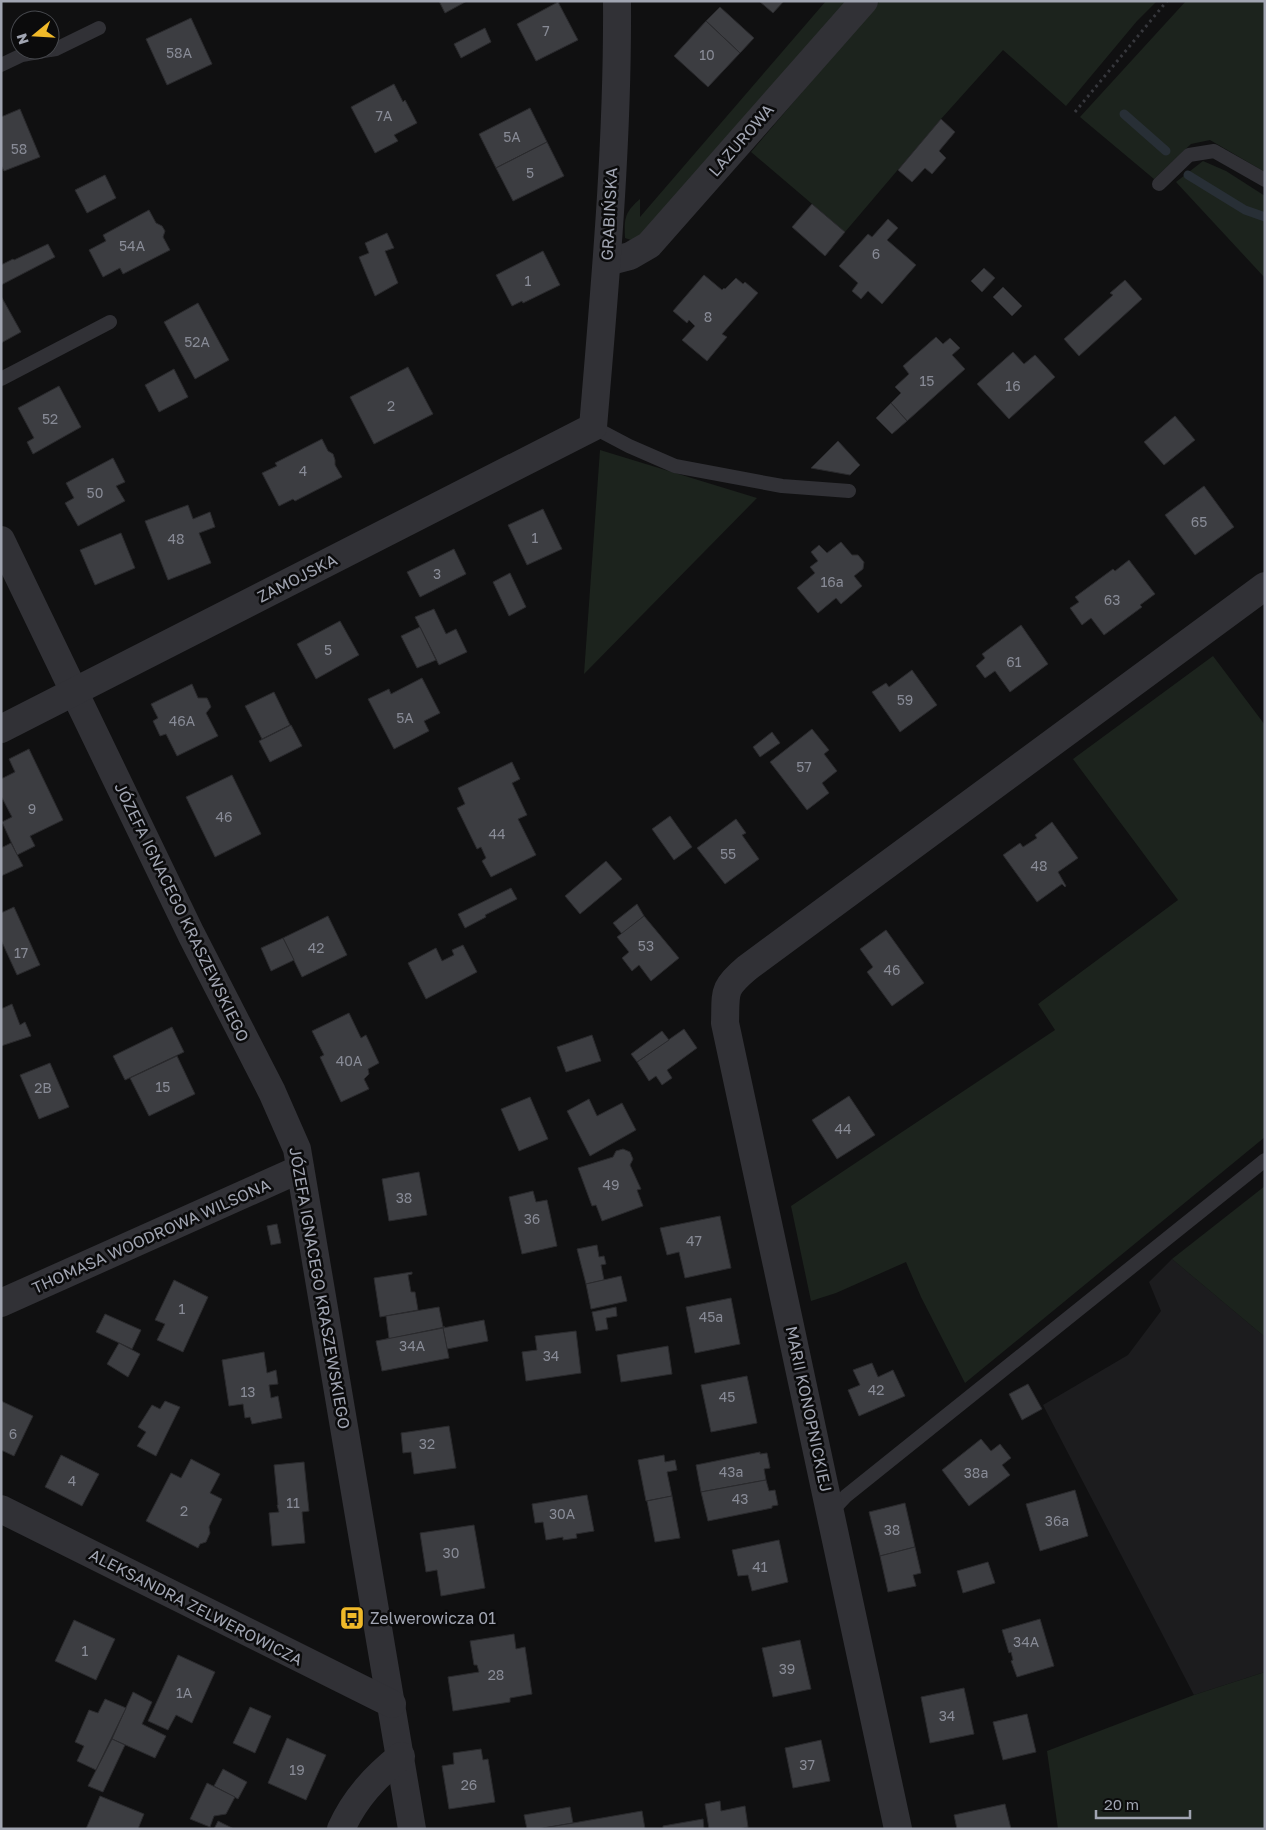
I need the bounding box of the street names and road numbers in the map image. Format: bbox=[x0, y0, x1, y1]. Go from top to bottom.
street label: LAZUROWA bbox=[704, 100, 778, 180]
street label: GRABIŃSKA bbox=[597, 167, 621, 261]
street label: ZAMOJSKA bbox=[254, 549, 341, 607]
street label: JÓZEFA IGNACEGO KRASZEWSKIEGO bbox=[110, 779, 254, 1045]
street label: JÓZEFA IGNACEGO KRASZEWSKIEGO bbox=[285, 1145, 355, 1431]
street label: THOMASA WOODROWA WILSONA bbox=[29, 1174, 274, 1298]
street label: MARII KONOPNICKIEJ bbox=[782, 1324, 836, 1494]
street label: ALEKSANDRA ZELWEROWICZA bbox=[86, 1544, 306, 1670]

